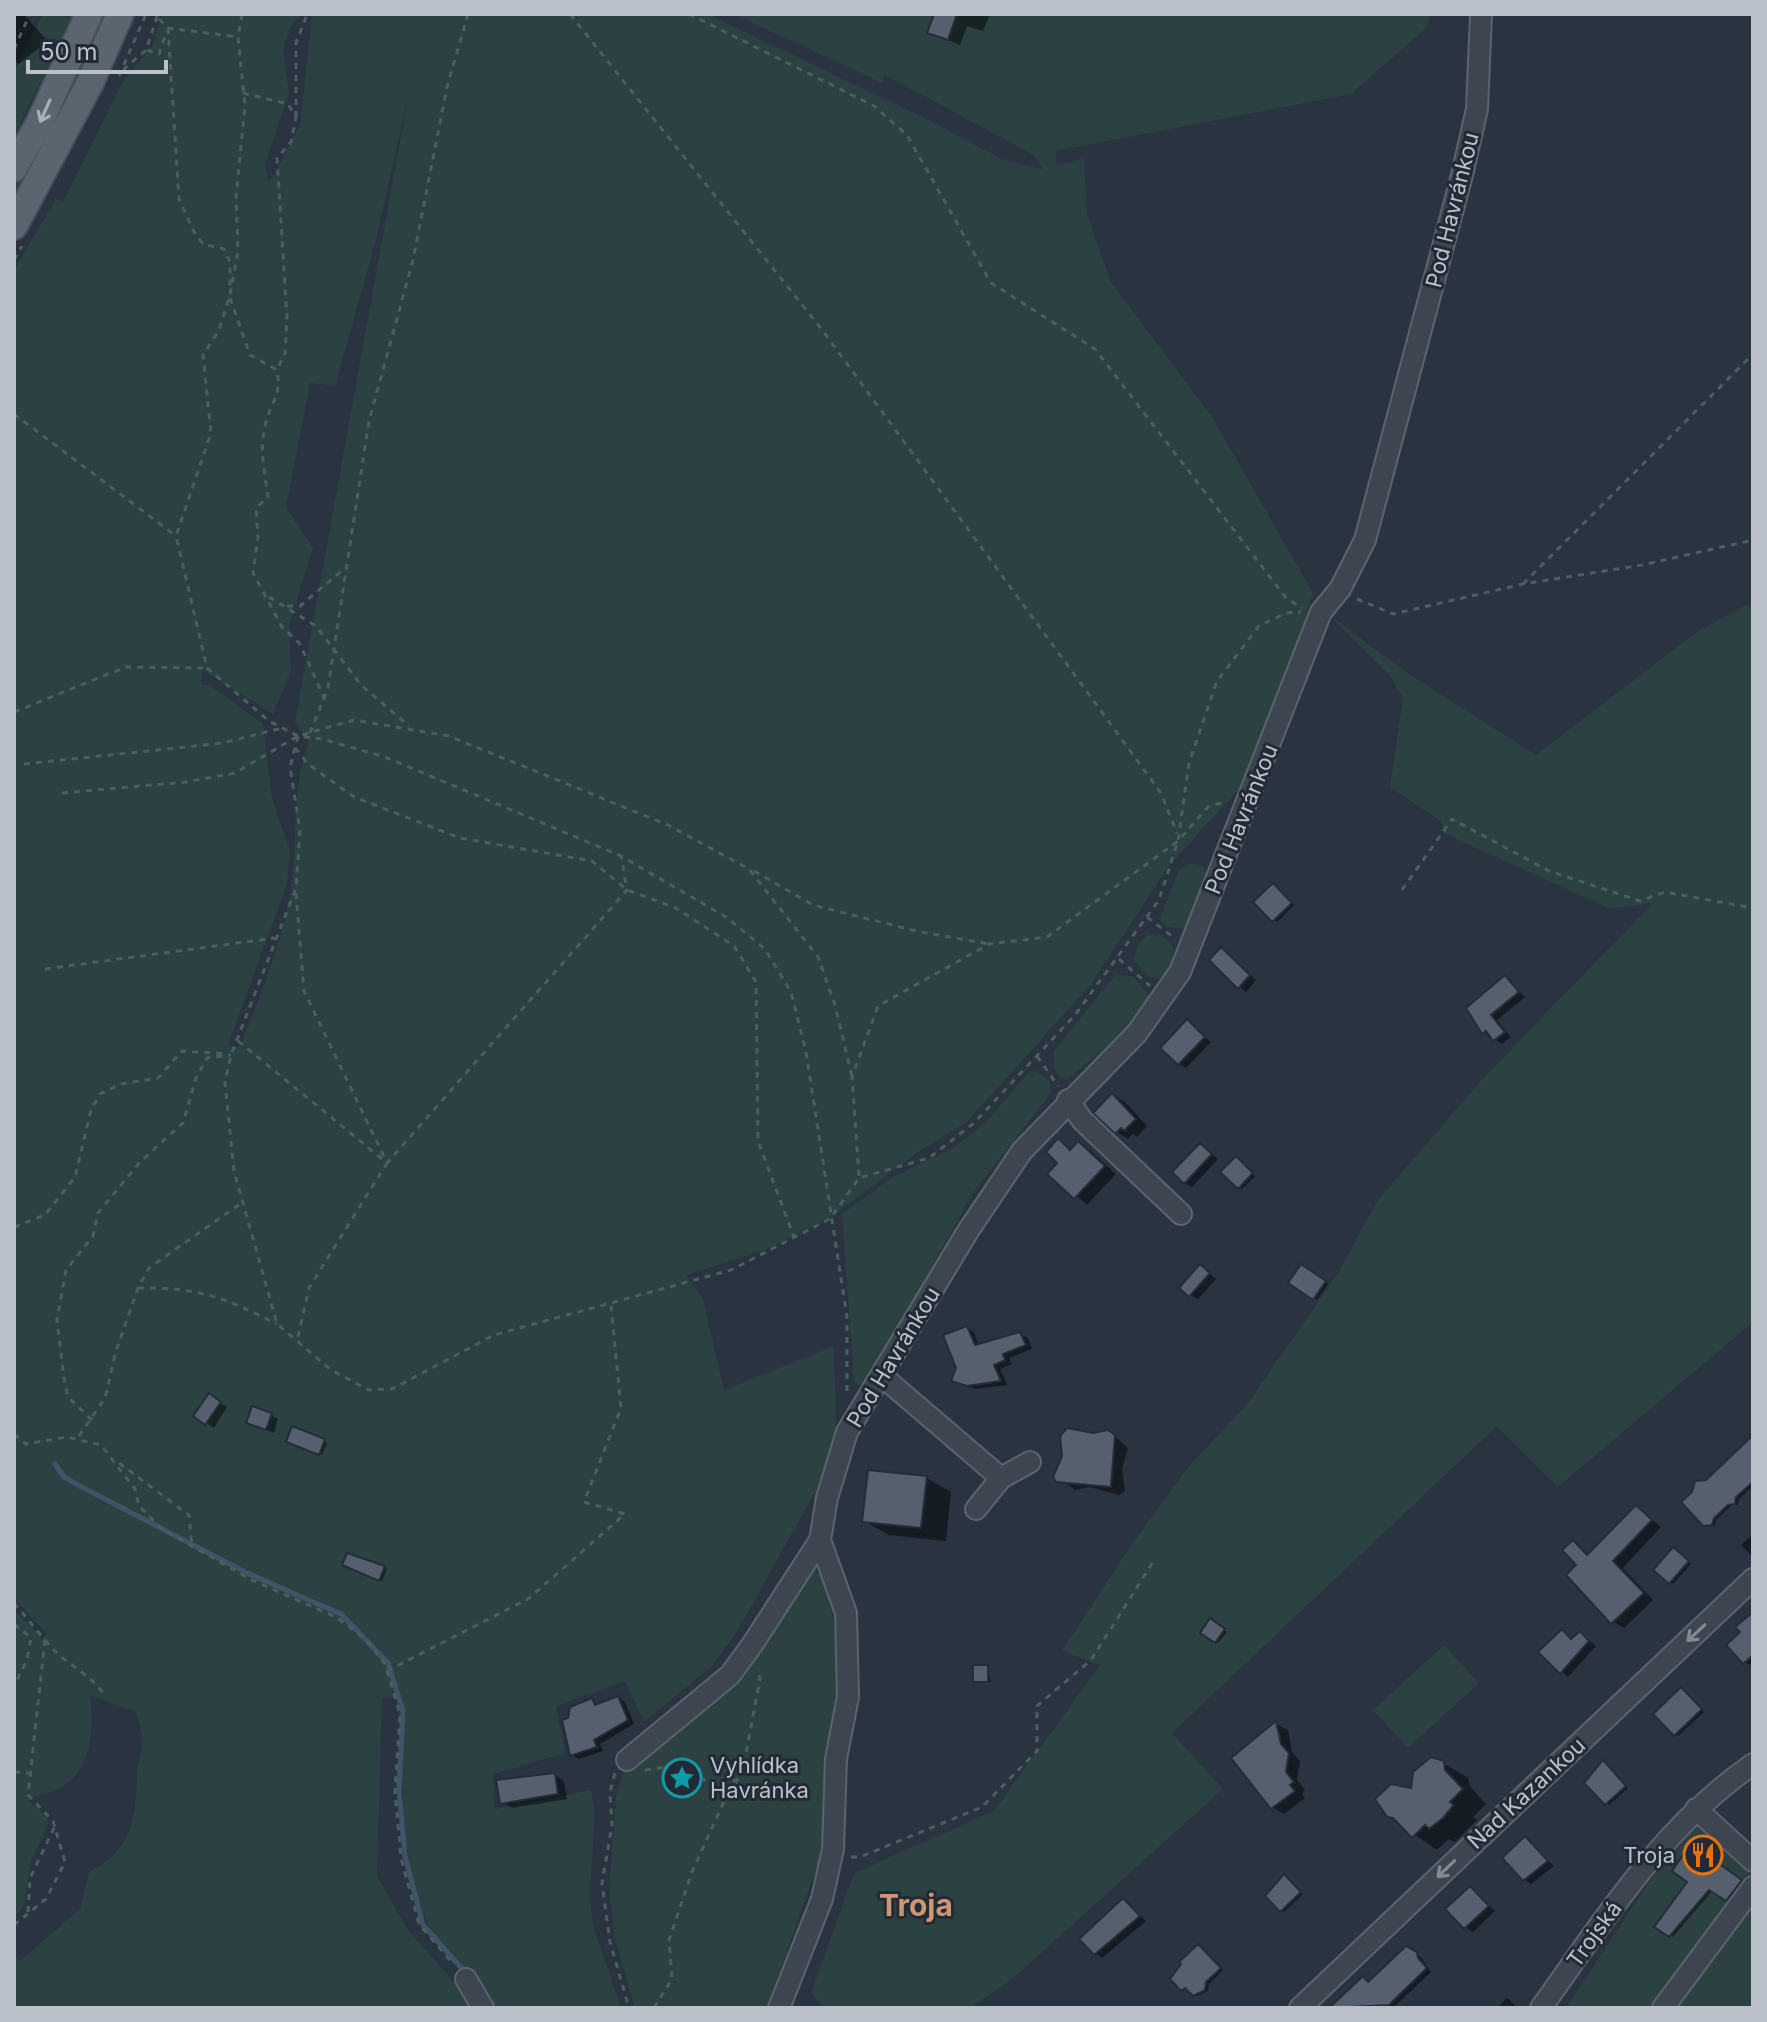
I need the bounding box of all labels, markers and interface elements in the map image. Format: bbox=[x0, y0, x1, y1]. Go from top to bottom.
scale bar bbox=[28, 24, 166, 74]
text: 50 m bbox=[40, 37, 98, 66]
one-way arrow bbox=[37, 98, 52, 123]
street label: Pod Havránkou bbox=[1420, 130, 1484, 290]
street label: Pod Havránkou bbox=[1199, 740, 1283, 898]
street label: Pod Havránkou bbox=[841, 1282, 945, 1432]
one-way arrow bbox=[1686, 1623, 1706, 1642]
street label: Nad Kazankou bbox=[1462, 1732, 1590, 1854]
place label: Vyhlídka Havránka bbox=[710, 1752, 809, 1803]
place icon: Vyhlídka Havránka bbox=[661, 1757, 703, 1799]
restaurant icon: Troja bbox=[1682, 1834, 1724, 1876]
place label: Troja bbox=[1623, 1842, 1675, 1868]
one-way arrow bbox=[1436, 1859, 1456, 1878]
district label: Troja bbox=[879, 1887, 953, 1923]
street label: Trojská bbox=[1561, 1896, 1627, 1972]

